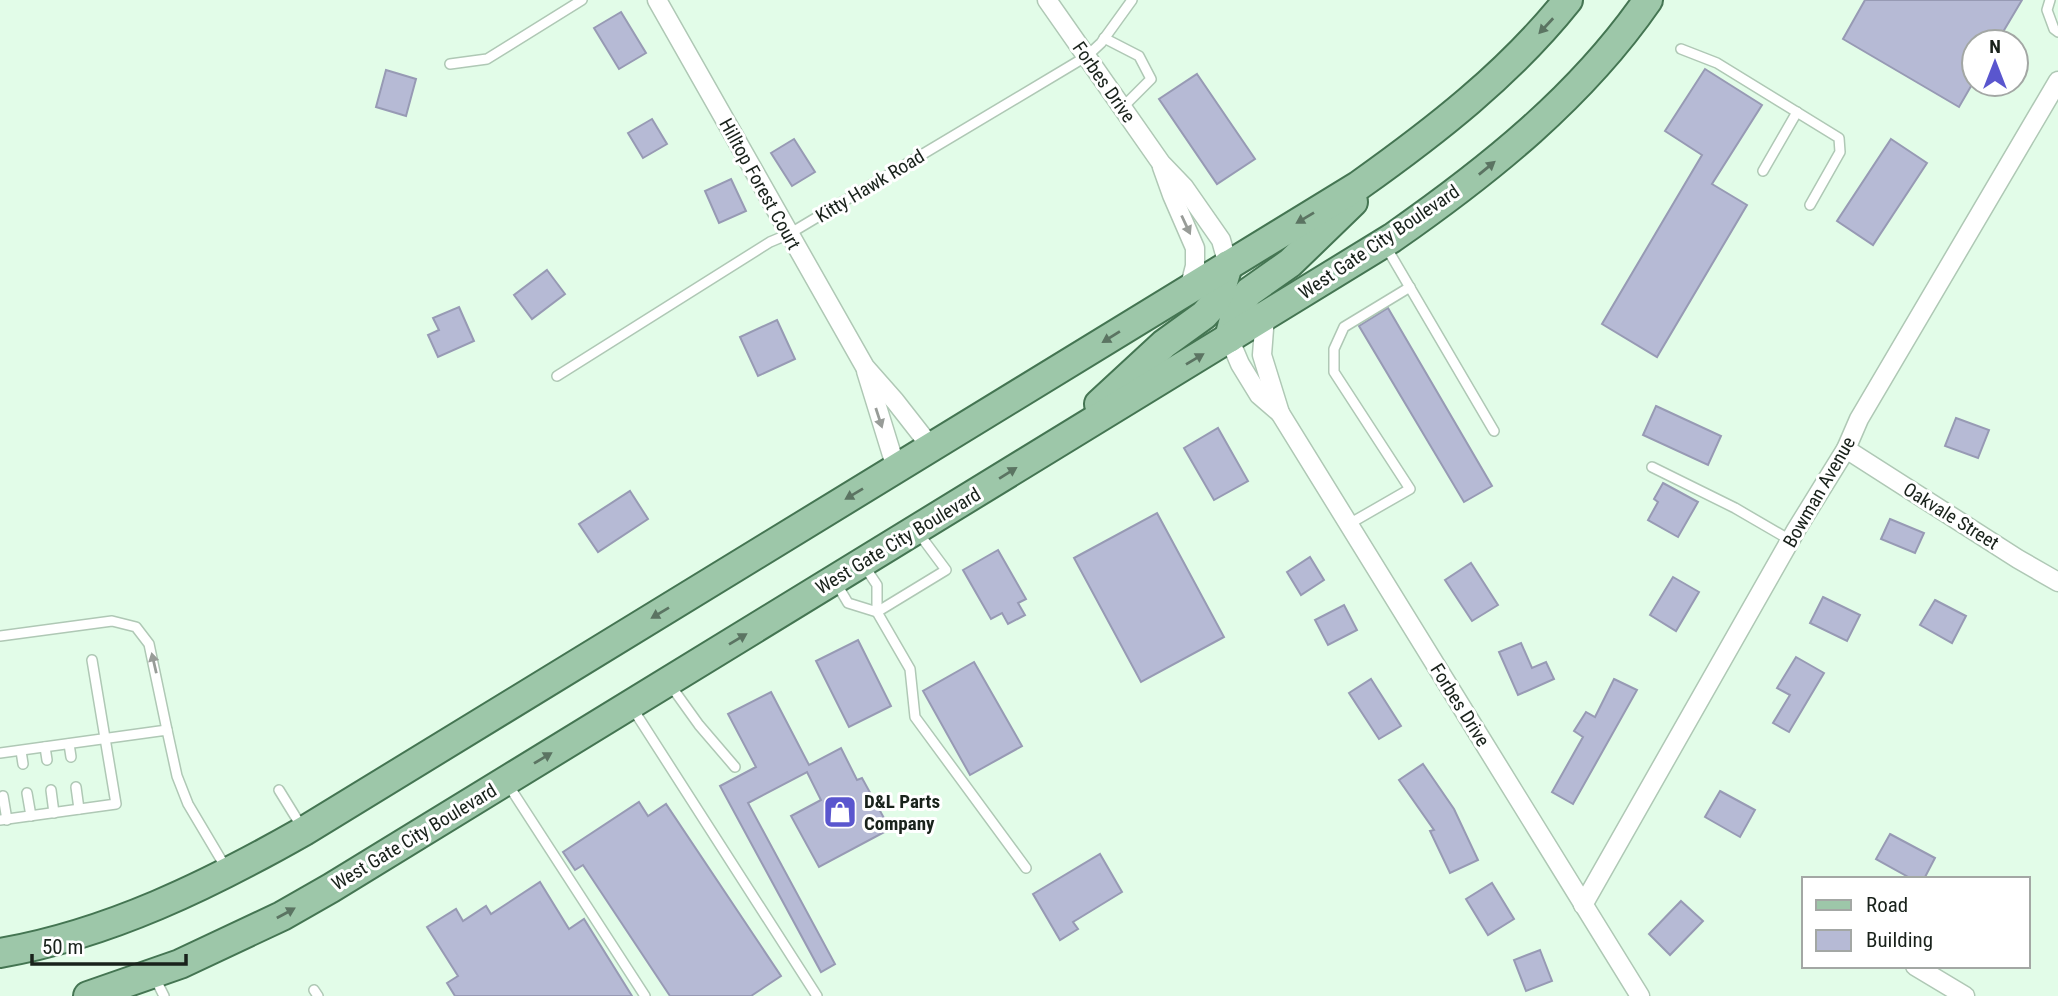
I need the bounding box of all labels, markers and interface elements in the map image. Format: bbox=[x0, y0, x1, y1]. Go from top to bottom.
one-way arrow bbox=[1538, 17, 1554, 35]
north arrow bbox=[1960, 28, 2030, 98]
text: N bbox=[1989, 35, 2001, 58]
street label: Forbes Drive bbox=[1068, 37, 1140, 127]
street label: Hilltop Forest Court bbox=[714, 114, 806, 254]
street label: Kitty Hawk Road bbox=[812, 145, 928, 227]
one-way arrow bbox=[1478, 160, 1496, 175]
street label: West Gate City Boulevard bbox=[1294, 180, 1464, 304]
one-way arrow bbox=[1296, 212, 1315, 225]
one-way arrow bbox=[1180, 215, 1191, 235]
one-way arrow bbox=[1101, 330, 1121, 343]
one-way arrow bbox=[1185, 353, 1204, 366]
one-way arrow bbox=[875, 408, 885, 429]
street label: Bowman Avenue bbox=[1778, 433, 1860, 551]
one-way arrow bbox=[998, 467, 1018, 480]
street label: Oakvale Street bbox=[1899, 478, 2003, 554]
street label: West Gate City Boulevard bbox=[811, 483, 985, 599]
one-way arrow bbox=[845, 487, 864, 500]
one-way arrow bbox=[651, 606, 670, 619]
one-way arrow bbox=[728, 632, 747, 645]
one-way arrow bbox=[148, 652, 159, 674]
street label: Forbes Drive bbox=[1425, 659, 1495, 751]
one-way arrow bbox=[534, 751, 553, 764]
street label: West Gate City Boulevard bbox=[327, 779, 501, 895]
place label: D&L Parts Company bbox=[864, 790, 940, 835]
shop icon: D&L Parts Company bbox=[821, 793, 859, 831]
legend bbox=[1802, 877, 2030, 968]
text: Road bbox=[1866, 893, 1908, 917]
one-way arrow bbox=[276, 907, 296, 919]
scale bar bbox=[32, 922, 186, 966]
text: Building bbox=[1866, 928, 1933, 952]
text: 50 m bbox=[42, 935, 83, 959]

